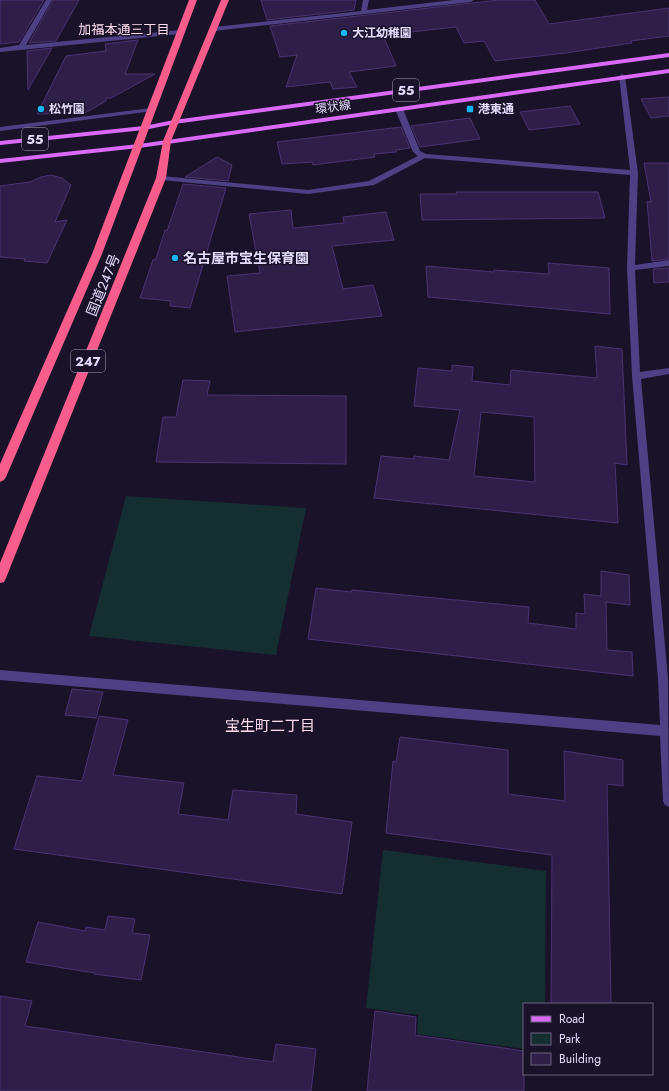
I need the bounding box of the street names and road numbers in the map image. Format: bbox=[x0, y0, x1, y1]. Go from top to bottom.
road number: 55 bbox=[393, 79, 419, 101]
street label: 環状線 bbox=[314, 96, 352, 118]
road number: 55 bbox=[22, 128, 48, 150]
street label: 国道247号 bbox=[81, 251, 125, 319]
road number: 247 bbox=[71, 350, 105, 372]

